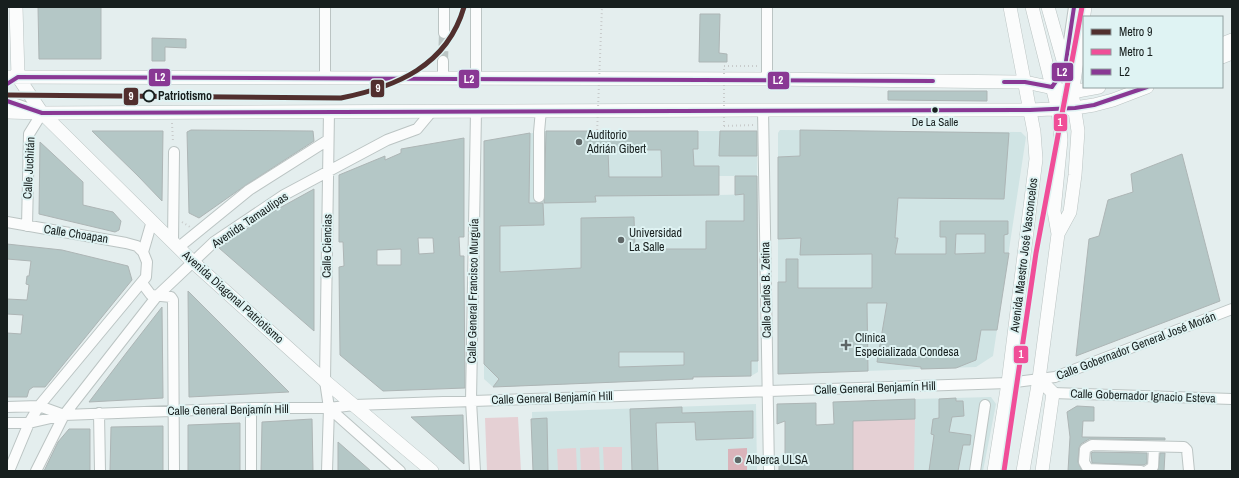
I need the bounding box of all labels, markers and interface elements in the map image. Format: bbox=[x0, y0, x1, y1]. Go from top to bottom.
legend bbox=[1083, 16, 1223, 88]
text: Metro 9 bbox=[1119, 24, 1152, 40]
text: Metro 1 bbox=[1119, 44, 1153, 60]
line badge: L2 bbox=[1051, 62, 1074, 82]
text: L2 bbox=[1119, 64, 1130, 80]
text: L2 bbox=[1057, 65, 1067, 79]
line badge: L2 bbox=[148, 68, 171, 87]
line badge: L2 bbox=[458, 69, 480, 89]
text: L2 bbox=[155, 70, 165, 84]
line badge: L2 bbox=[767, 71, 790, 90]
text: L2 bbox=[464, 72, 474, 86]
text: L2 bbox=[773, 73, 783, 87]
line badge: 9 bbox=[370, 79, 385, 98]
text: 9 bbox=[375, 81, 381, 95]
line badge: 9 bbox=[123, 87, 139, 106]
place label: Patriotismo bbox=[158, 88, 212, 104]
text: 9 bbox=[128, 89, 134, 103]
marker: Patriotismo bbox=[142, 89, 156, 103]
marker: De La Salle bbox=[930, 105, 940, 115]
line badge: 1 bbox=[1053, 113, 1068, 132]
place label: De La Salle bbox=[912, 115, 958, 129]
text: 1 bbox=[1057, 115, 1063, 129]
place label: Auditorio Adrián Gibert bbox=[586, 127, 646, 157]
street label: Calle Juchitán bbox=[19, 136, 39, 200]
marker: Auditorio Adrián Gibert bbox=[574, 137, 584, 147]
street label: Avenida Maestro José Vasconcelos bbox=[1006, 177, 1041, 334]
street label: Avenida Tamaulipas bbox=[208, 188, 291, 252]
street label: Calle Ciencias bbox=[318, 214, 336, 278]
street label: Calle General Francisco Murguía bbox=[464, 218, 482, 364]
street label: Calle Choapan bbox=[43, 221, 109, 247]
place label: Universidad La Salle bbox=[629, 225, 682, 255]
marker: Universidad La Salle bbox=[616, 235, 626, 245]
street label: Calle Carlos B. Zetina bbox=[757, 241, 775, 338]
street label: Avenida Diagonal Patriotismo bbox=[178, 247, 287, 347]
street label: Calle Gobernador General José Morán bbox=[1054, 308, 1218, 384]
place label: Clínica Especializada Condesa bbox=[855, 330, 959, 360]
marker: Clínica Especializada Condesa bbox=[840, 339, 852, 351]
line badge: 1 bbox=[1013, 345, 1029, 364]
text: 1 bbox=[1018, 347, 1024, 361]
street label: Calle General Benjamín Hill bbox=[814, 378, 936, 398]
street label: Calle Gobernador Ignacio Esteva bbox=[1070, 385, 1217, 407]
street label: Calle General Benjamín Hill bbox=[491, 388, 613, 408]
street label: Calle General Benjamín Hill bbox=[167, 401, 289, 419]
place label: Alberca ULSA bbox=[745, 452, 808, 468]
marker: Alberca ULSA bbox=[733, 455, 743, 465]

